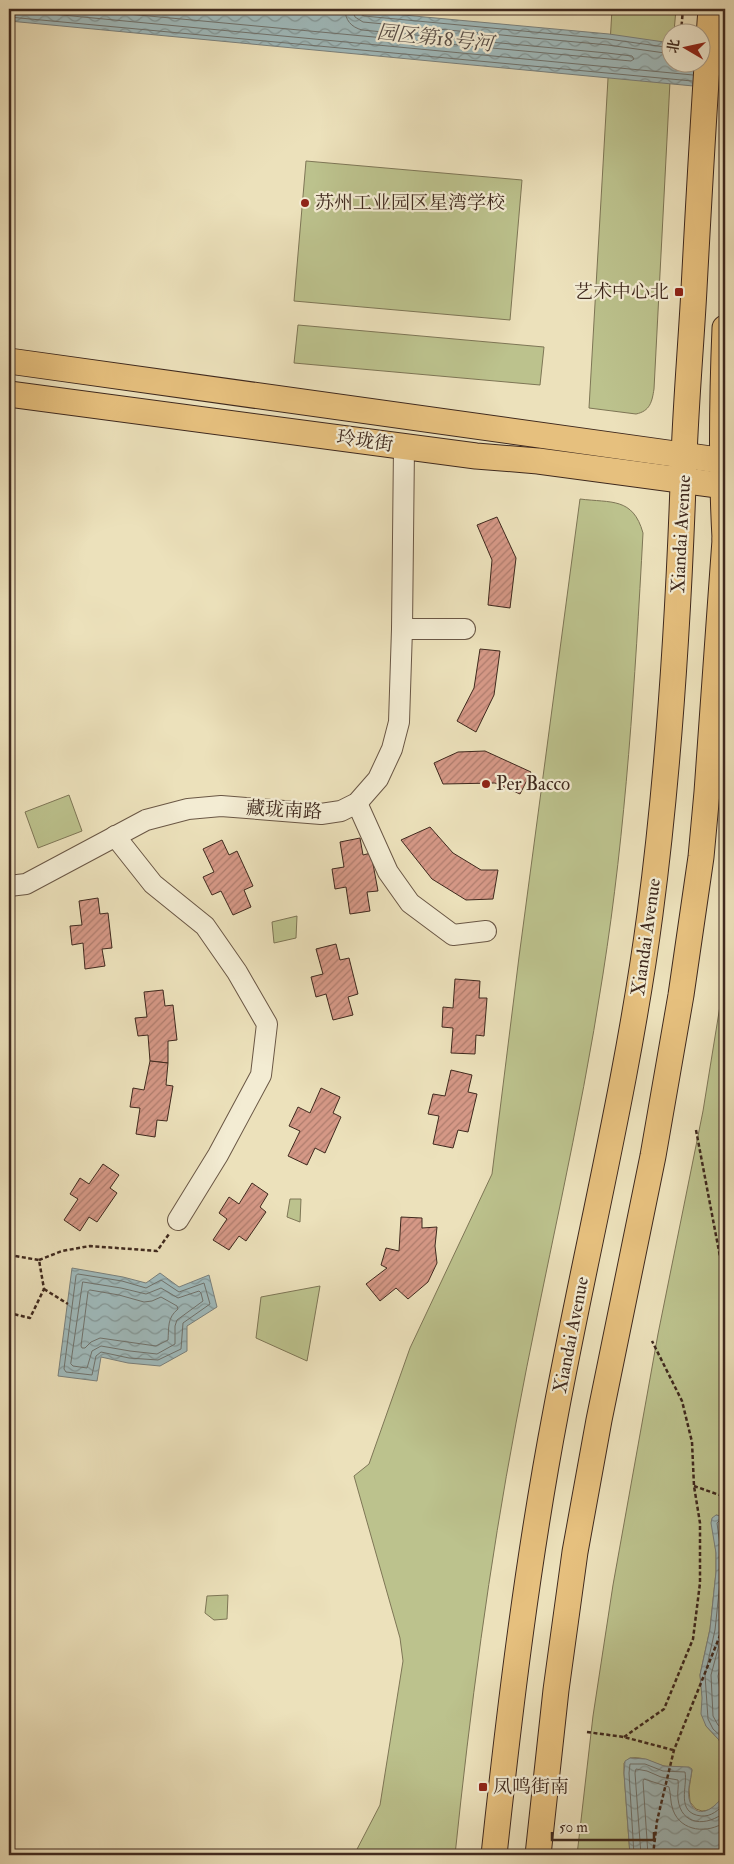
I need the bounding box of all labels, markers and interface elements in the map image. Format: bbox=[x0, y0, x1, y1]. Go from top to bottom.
water label: 园区第18号河 bbox=[376, 19, 497, 57]
north arrow bbox=[662, 22, 712, 72]
text: 北 bbox=[664, 38, 683, 54]
place label: 苏州工业园区星湾学校 bbox=[315, 191, 505, 215]
marker: 苏州工业园区星湾学校 bbox=[299, 197, 311, 209]
place label: 艺术中心北 bbox=[574, 280, 669, 304]
marker: 艺术中心北 bbox=[673, 286, 685, 298]
street label: 玲珑街 bbox=[335, 425, 395, 457]
street label: Xiandai Avenue bbox=[666, 474, 696, 594]
place label: Per Bacco bbox=[496, 772, 570, 796]
marker: Per Bacco bbox=[480, 778, 492, 790]
street label: 藏珑南路 bbox=[245, 796, 323, 824]
street label: Xiandai Avenue bbox=[626, 877, 666, 997]
street label: Xiandai Avenue bbox=[548, 1274, 594, 1395]
place label: 凤鸣街南 bbox=[493, 1775, 569, 1799]
marker: 凤鸣街南 bbox=[477, 1781, 489, 1793]
scale bar bbox=[552, 1809, 654, 1841]
text: 50 m bbox=[559, 1818, 588, 1837]

